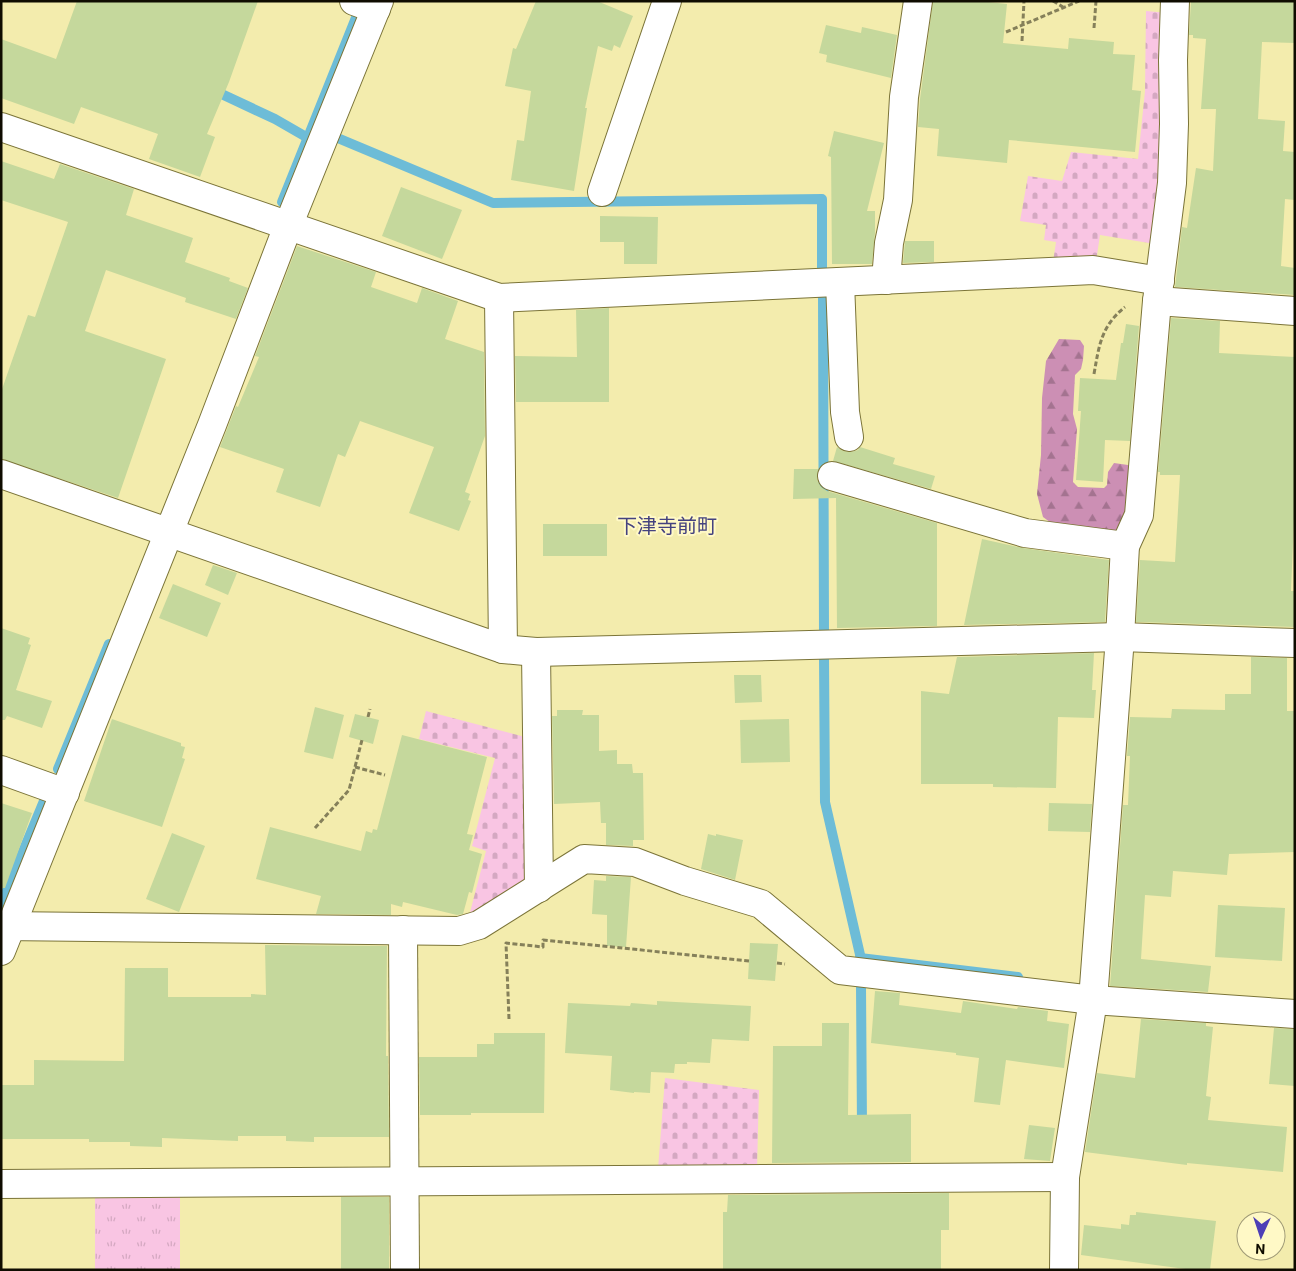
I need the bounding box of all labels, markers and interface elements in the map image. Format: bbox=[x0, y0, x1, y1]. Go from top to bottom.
district label: 下津寺前町 bbox=[617, 514, 717, 538]
north arrow bbox=[1236, 1211, 1286, 1261]
text: N bbox=[1255, 1241, 1266, 1257]

